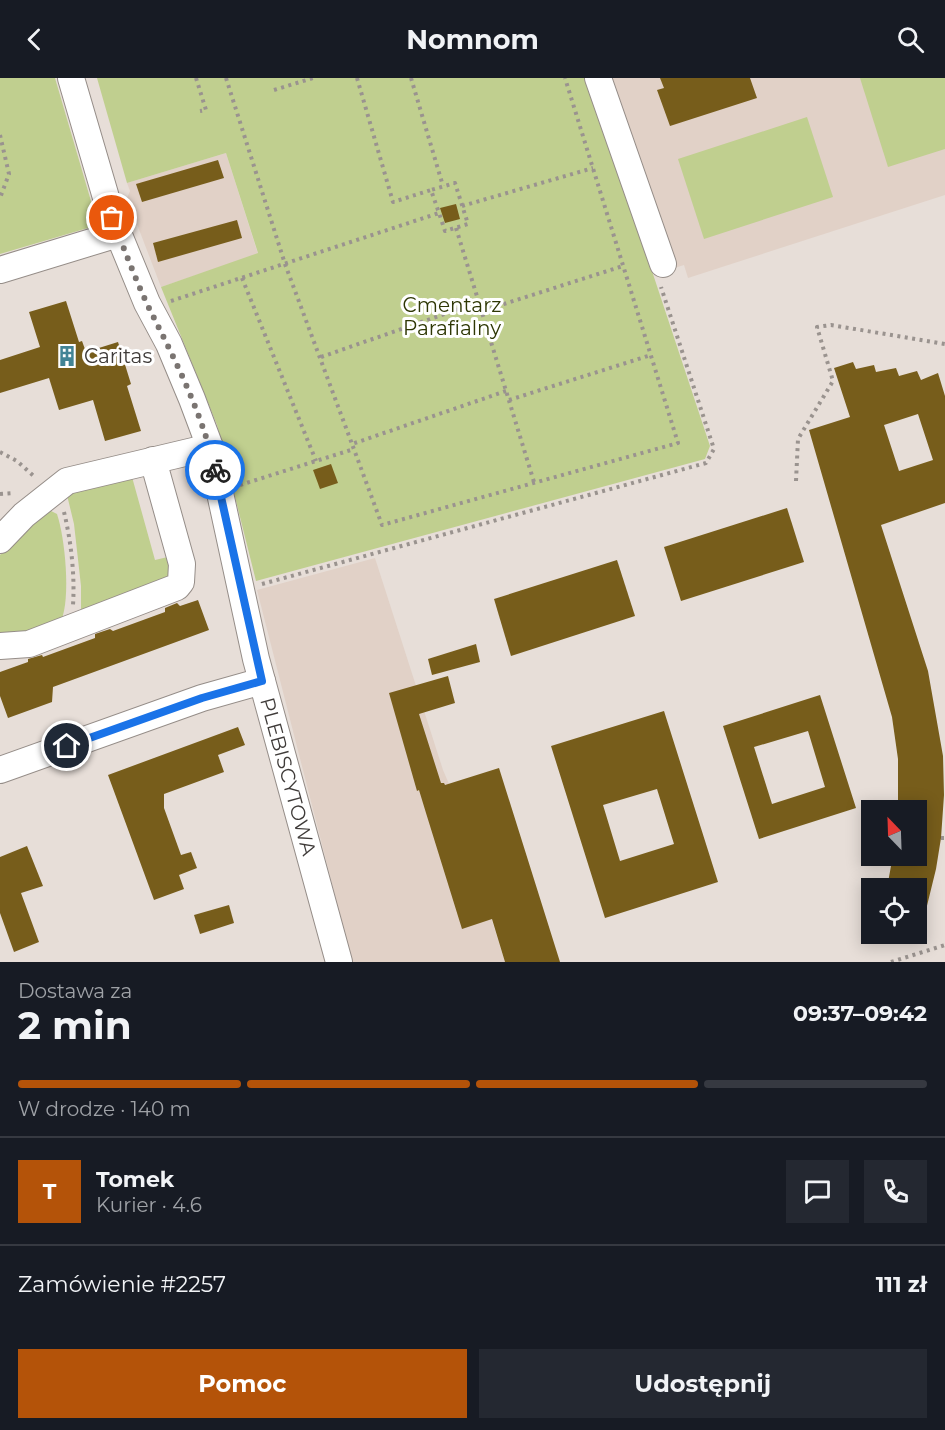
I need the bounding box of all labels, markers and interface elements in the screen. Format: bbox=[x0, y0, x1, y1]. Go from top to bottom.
icon: back bbox=[18, 23, 51, 56]
text: Nomnom bbox=[406, 23, 539, 56]
icon: search bbox=[894, 23, 927, 56]
pin bbox=[86, 192, 137, 243]
icon: bag bbox=[95, 201, 128, 234]
park label: Cmentarz Parafialny bbox=[403, 293, 501, 340]
building icon: Caritas bbox=[55, 344, 79, 368]
place label: Caritas bbox=[84, 344, 152, 368]
courier bbox=[185, 440, 245, 500]
icon: bike bbox=[199, 454, 232, 487]
street label: PLEBISCYTOWA bbox=[255, 695, 321, 859]
pin bbox=[41, 720, 92, 771]
icon: home bbox=[50, 729, 83, 762]
north arrow bbox=[861, 800, 927, 866]
map controls bbox=[861, 800, 927, 944]
button: locate bbox=[861, 878, 927, 944]
text: Dostawa za bbox=[18, 979, 132, 1003]
text: 09:37–09:42 bbox=[793, 1000, 927, 1027]
text: 2 min bbox=[18, 1001, 132, 1049]
text: W drodze · 140 m bbox=[18, 1097, 191, 1121]
button: chat bbox=[786, 1160, 849, 1223]
button: phone bbox=[864, 1160, 927, 1223]
text: Tomek bbox=[96, 1166, 174, 1193]
text: T bbox=[43, 1178, 56, 1205]
text: Kurier · 4.6 bbox=[96, 1193, 202, 1217]
text: Zamówienie #2257 bbox=[18, 1271, 226, 1298]
text: 111 zł bbox=[876, 1271, 927, 1298]
button: Pomoc bbox=[18, 1349, 467, 1418]
button: Udostępnij bbox=[479, 1349, 927, 1418]

